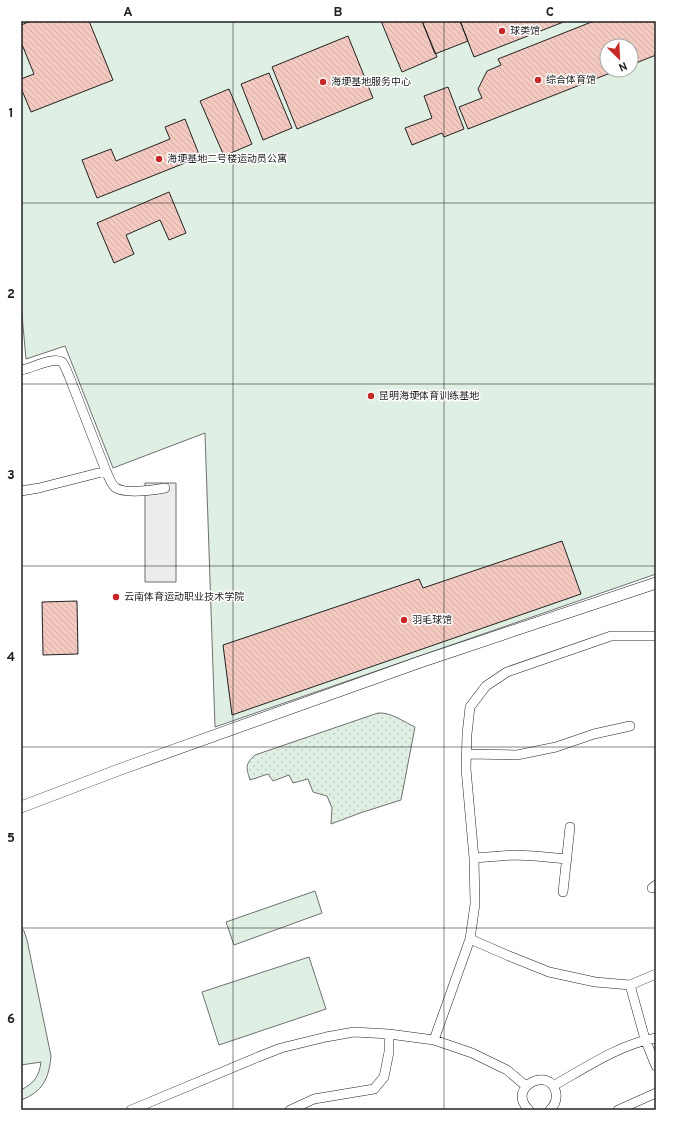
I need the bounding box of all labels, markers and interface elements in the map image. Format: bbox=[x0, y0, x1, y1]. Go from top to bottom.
text: A bbox=[123, 5, 133, 21]
text: B bbox=[334, 5, 343, 21]
text: C bbox=[546, 5, 554, 21]
place label: 球类馆 bbox=[510, 25, 540, 38]
marker: 球类馆 bbox=[497, 26, 507, 36]
north arrow bbox=[599, 38, 639, 78]
text: N bbox=[616, 58, 629, 74]
place label: 综合体育馆 bbox=[546, 74, 596, 87]
marker: 综合体育馆 bbox=[533, 75, 543, 85]
place label: 海埂基地服务中心 bbox=[331, 76, 411, 89]
marker: 海埂基地服务中心 bbox=[318, 77, 328, 87]
text: 1 bbox=[8, 106, 14, 122]
place label: 海埂基地二号楼运动员公寓 bbox=[167, 153, 287, 166]
marker: 海埂基地二号楼运动员公寓 bbox=[154, 154, 164, 164]
text: 2 bbox=[7, 287, 15, 303]
place label: 昆明海埂体育训练基地 bbox=[379, 390, 480, 403]
marker: 昆明海埂体育训练基地 bbox=[366, 391, 376, 401]
text: 3 bbox=[7, 468, 15, 484]
place label: 云南体育运动职业技术学院 bbox=[124, 591, 244, 604]
marker: 云南体育运动职业技术学院 bbox=[111, 592, 121, 602]
place label: 羽毛球馆 bbox=[412, 614, 452, 627]
marker: 羽毛球馆 bbox=[399, 615, 409, 625]
text: 4 bbox=[7, 650, 15, 666]
text: 5 bbox=[7, 831, 15, 847]
text: 6 bbox=[7, 1012, 15, 1028]

